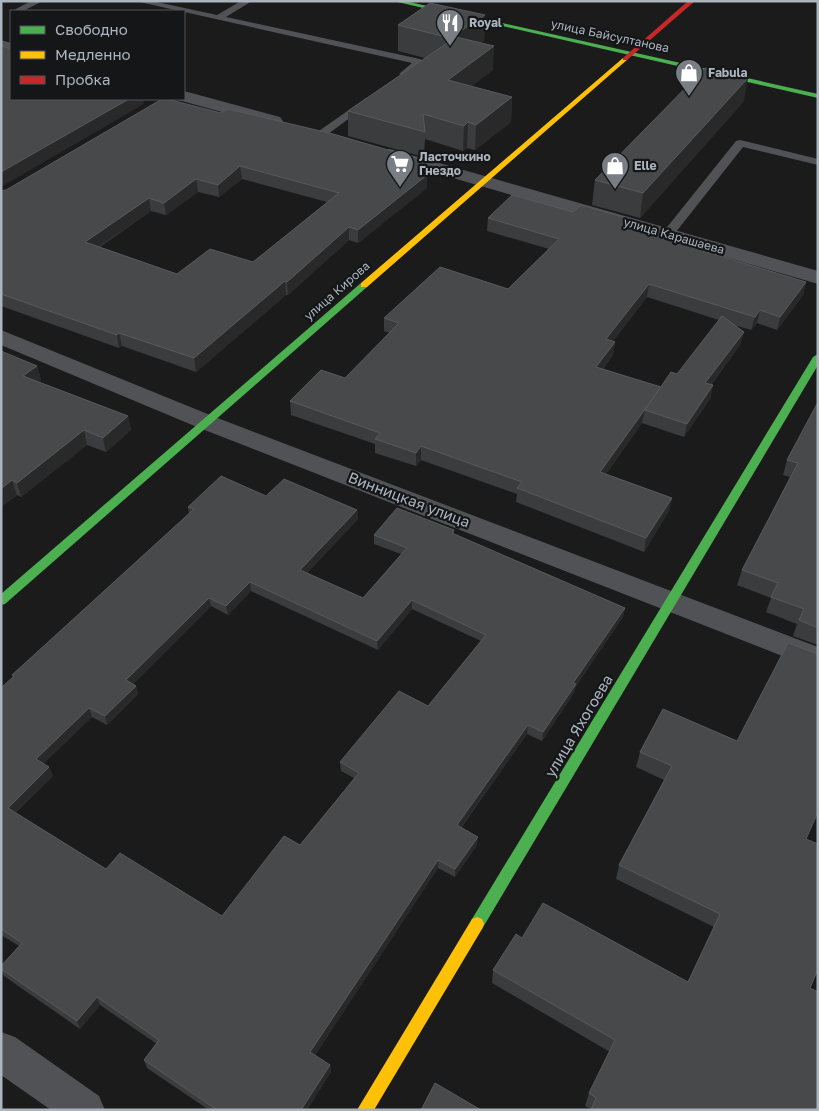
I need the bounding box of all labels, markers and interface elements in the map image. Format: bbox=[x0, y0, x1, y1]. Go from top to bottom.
restaurant icon: Royal bbox=[435, 8, 465, 47]
legend bbox=[10, 10, 185, 100]
place label: Royal bbox=[469, 15, 502, 30]
street label: улица Байсултанова bbox=[550, 16, 671, 55]
text: Свободно bbox=[55, 20, 128, 38]
text: Медленно bbox=[55, 45, 131, 63]
shop icon: Fabula bbox=[674, 58, 704, 97]
place label: Fabula bbox=[708, 65, 747, 80]
text: Пробка bbox=[55, 70, 110, 88]
supermarket icon: Ласточкино Гнездо bbox=[385, 149, 415, 188]
place label: Ласточкино Гнездо bbox=[419, 149, 491, 178]
shop icon: Elle bbox=[600, 151, 630, 190]
place label: Elle bbox=[634, 158, 657, 173]
street label: улица Карашаева bbox=[622, 214, 726, 257]
street label: улица Кирова bbox=[301, 258, 373, 323]
street label: Винницкая улица bbox=[346, 468, 473, 531]
street label: улица Яхогоева bbox=[540, 671, 616, 780]

